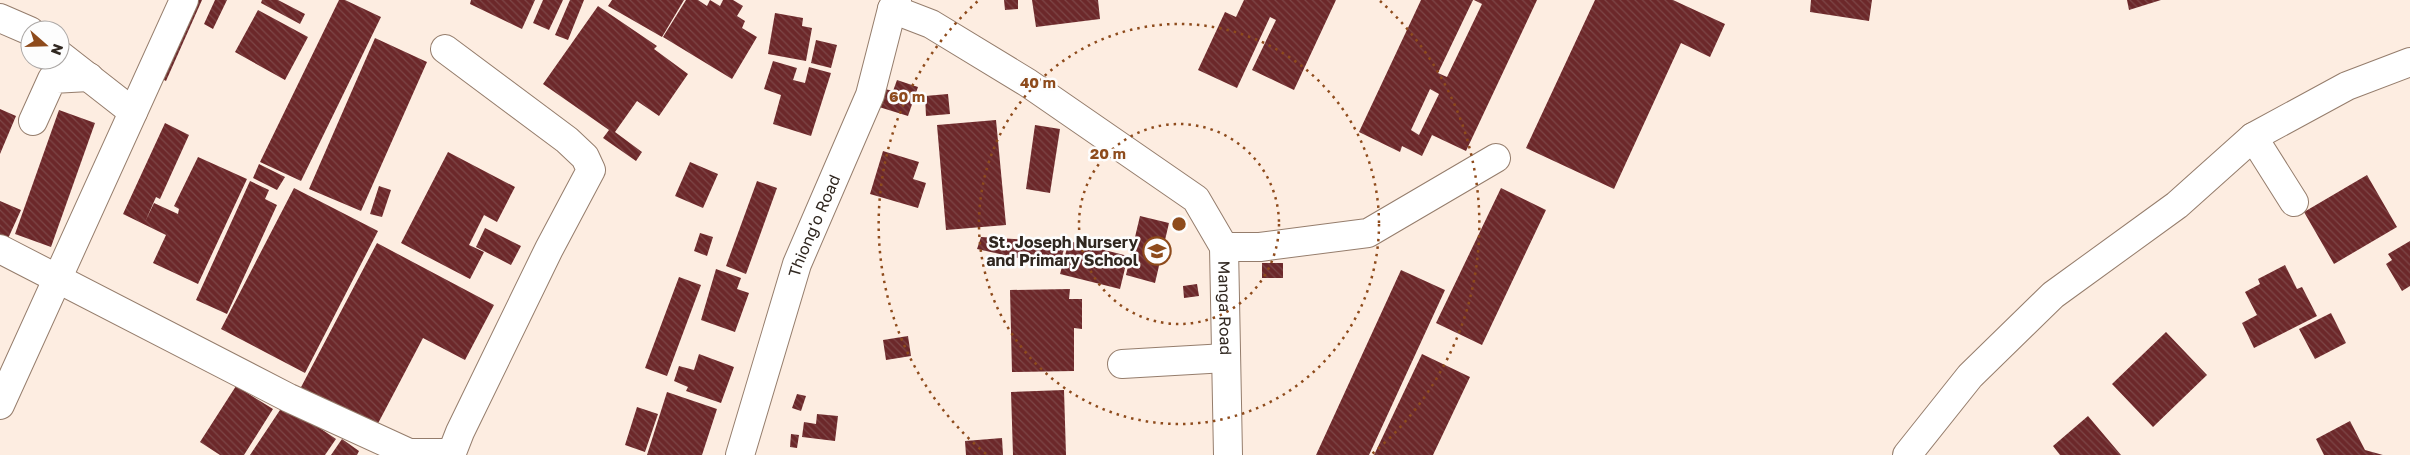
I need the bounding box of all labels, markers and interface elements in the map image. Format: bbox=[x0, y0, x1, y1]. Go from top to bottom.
north arrow bbox=[20, 20, 70, 70]
text: N bbox=[48, 42, 67, 58]
text: 40 m bbox=[1020, 73, 1056, 91]
text: 60 m bbox=[889, 87, 925, 105]
text: 20 m bbox=[1090, 144, 1126, 162]
street label: Thiong'o Road bbox=[784, 171, 844, 279]
centre of rings bbox=[1170, 215, 1188, 233]
place label: St. Joseph Nursery and Primary School bbox=[986, 232, 1139, 270]
school or university icon: St. Joseph Nursery and Primary School bbox=[1142, 236, 1172, 266]
street label: Manga Road bbox=[1214, 260, 1236, 356]

